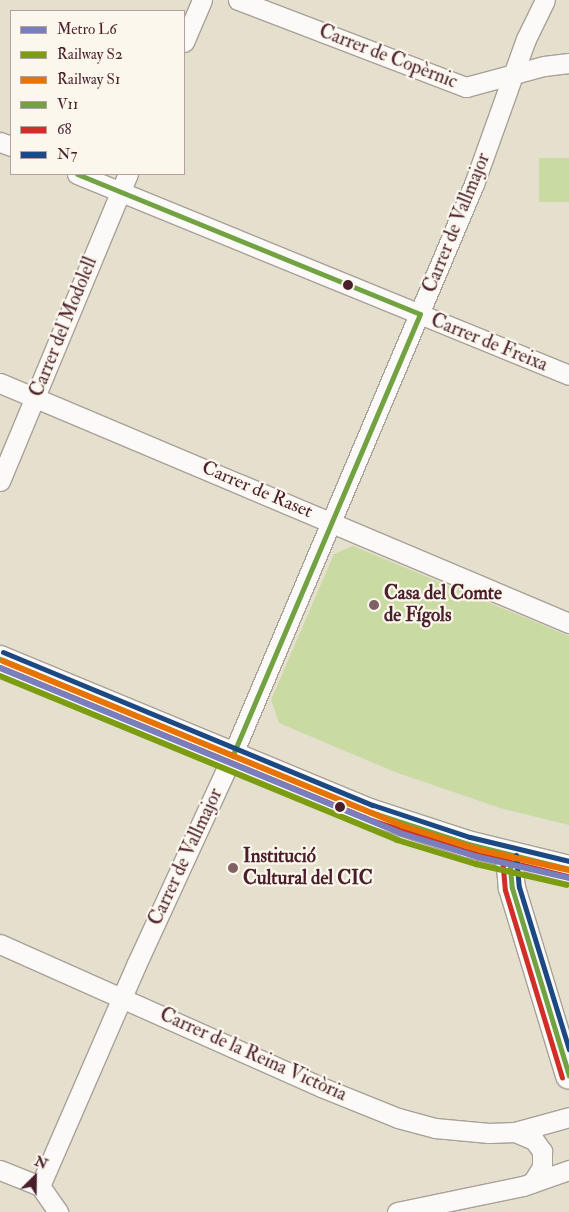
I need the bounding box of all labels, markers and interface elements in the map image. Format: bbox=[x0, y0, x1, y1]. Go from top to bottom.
legend bbox=[10, 10, 185, 175]
text: Metro L6 bbox=[57, 20, 117, 39]
street label: Carrer de Copèrnic bbox=[316, 20, 460, 94]
text: Railway S2 bbox=[57, 45, 123, 64]
text: Railway S1 bbox=[57, 70, 120, 89]
text: V11 bbox=[57, 95, 78, 114]
text: 68 bbox=[57, 120, 72, 139]
text: N7 bbox=[57, 145, 77, 164]
street label: Carrer de Vallmajor bbox=[419, 150, 495, 296]
street label: Carrer del Modolell bbox=[26, 254, 102, 400]
unlabelled marker bbox=[343, 280, 353, 290]
street label: Carrer de Freixa bbox=[427, 309, 551, 377]
street label: Carrer de Raset bbox=[198, 456, 316, 524]
place label: Casa del Comte de Fígols bbox=[384, 583, 502, 627]
marker: Casa del Comte de Fígols bbox=[368, 599, 380, 611]
street label: Carrer de Vallmajor bbox=[144, 785, 228, 929]
unlabelled marker bbox=[335, 802, 345, 812]
place label: Institució Cultural del CIC bbox=[243, 846, 373, 890]
marker: Institució Cultural del CIC bbox=[227, 862, 239, 874]
street label: Carrer de la Reina Victòria bbox=[156, 1004, 350, 1106]
north arrow bbox=[10, 1152, 60, 1202]
text: N bbox=[32, 1152, 50, 1173]

